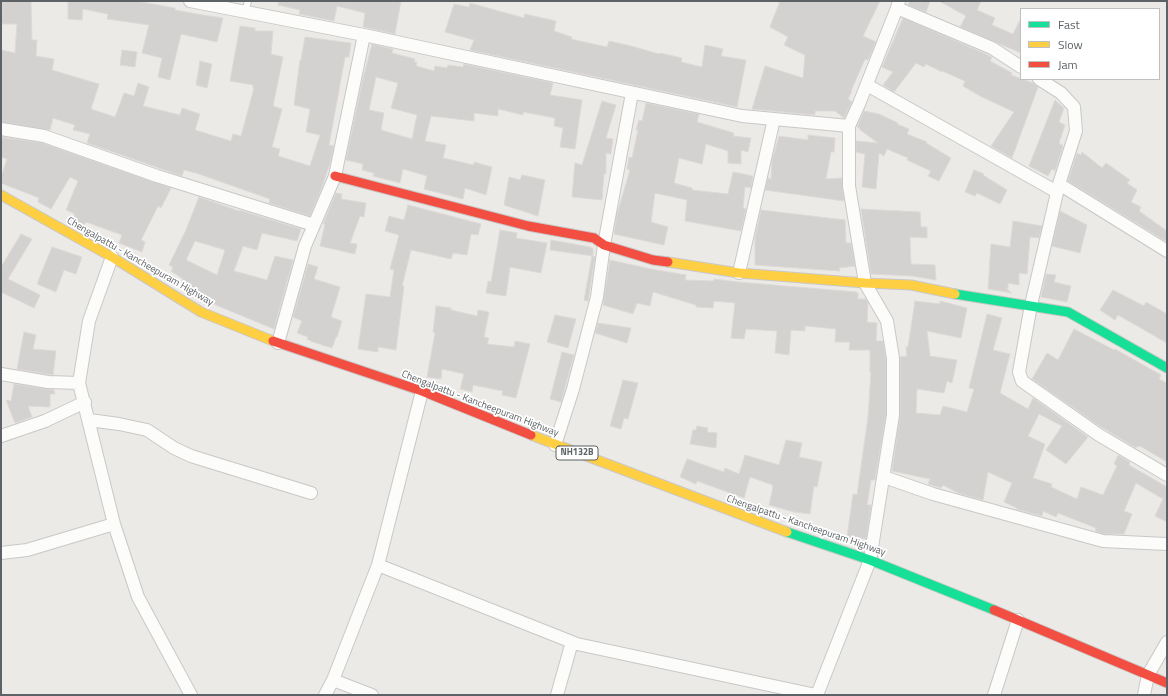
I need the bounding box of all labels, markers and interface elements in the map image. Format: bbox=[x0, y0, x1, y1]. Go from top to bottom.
legend bbox=[1020, 8, 1160, 80]
text: Fast bbox=[1058, 15, 1080, 34]
text: Slow bbox=[1058, 35, 1083, 54]
text: Jam bbox=[1058, 55, 1078, 74]
street label: Chengalpattu - Kancheepuram Highway bbox=[65, 215, 215, 309]
street label: Chengalpattu - Kancheepuram Highway bbox=[400, 368, 560, 440]
road number: NH132B bbox=[556, 446, 598, 460]
street label: Chengalpattu - Kancheepuram Highway bbox=[725, 493, 887, 559]

